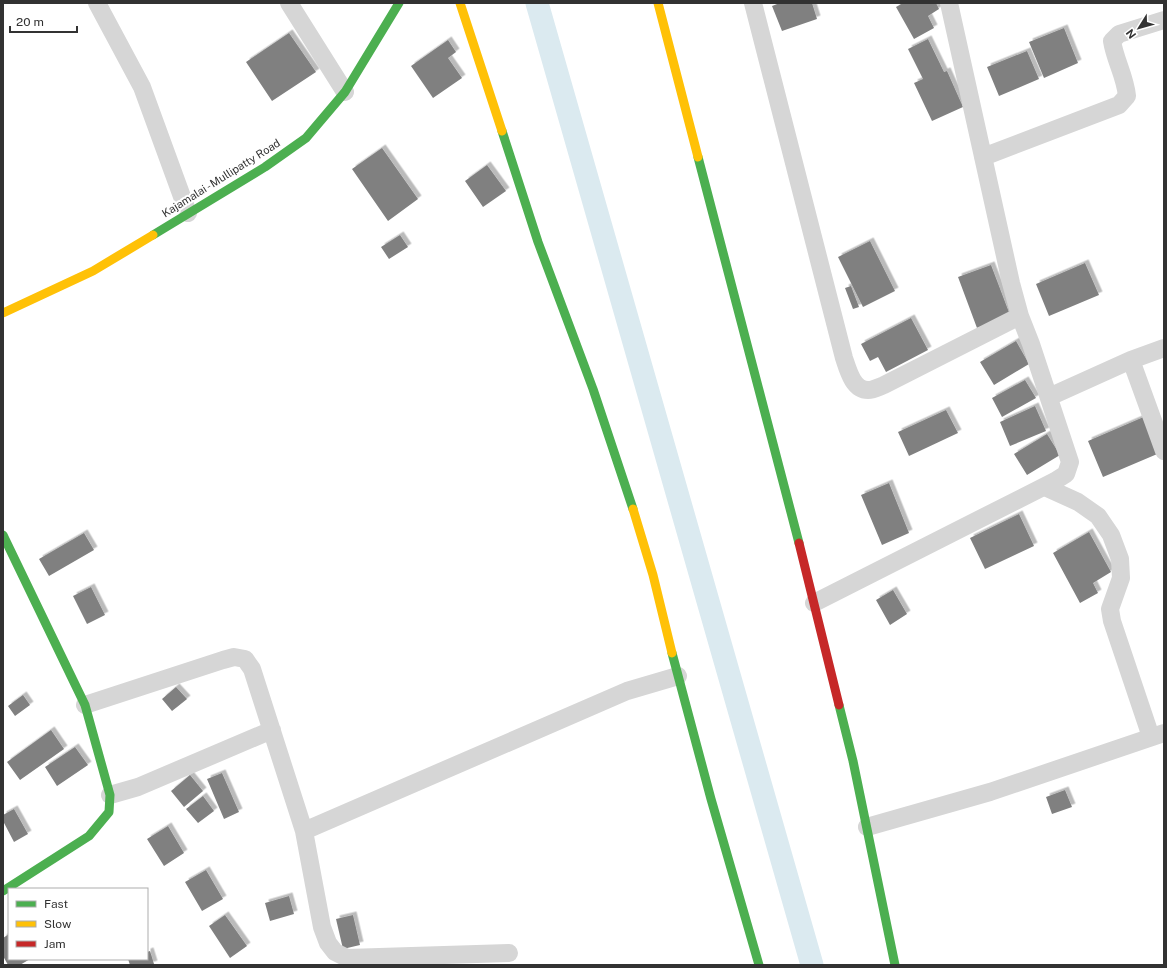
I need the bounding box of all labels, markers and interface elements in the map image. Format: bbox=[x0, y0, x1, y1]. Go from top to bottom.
scale bar bbox=[10, 8, 77, 34]
north arrow bbox=[1119, 8, 1159, 48]
text: 20 m bbox=[16, 15, 44, 29]
text: N bbox=[1124, 27, 1138, 41]
street label: Kajamalai - Mullipatty Road bbox=[160, 137, 282, 219]
legend bbox=[8, 888, 148, 960]
text: Fast bbox=[44, 897, 69, 911]
text: Slow bbox=[44, 917, 72, 931]
text: Jam bbox=[44, 937, 66, 951]

